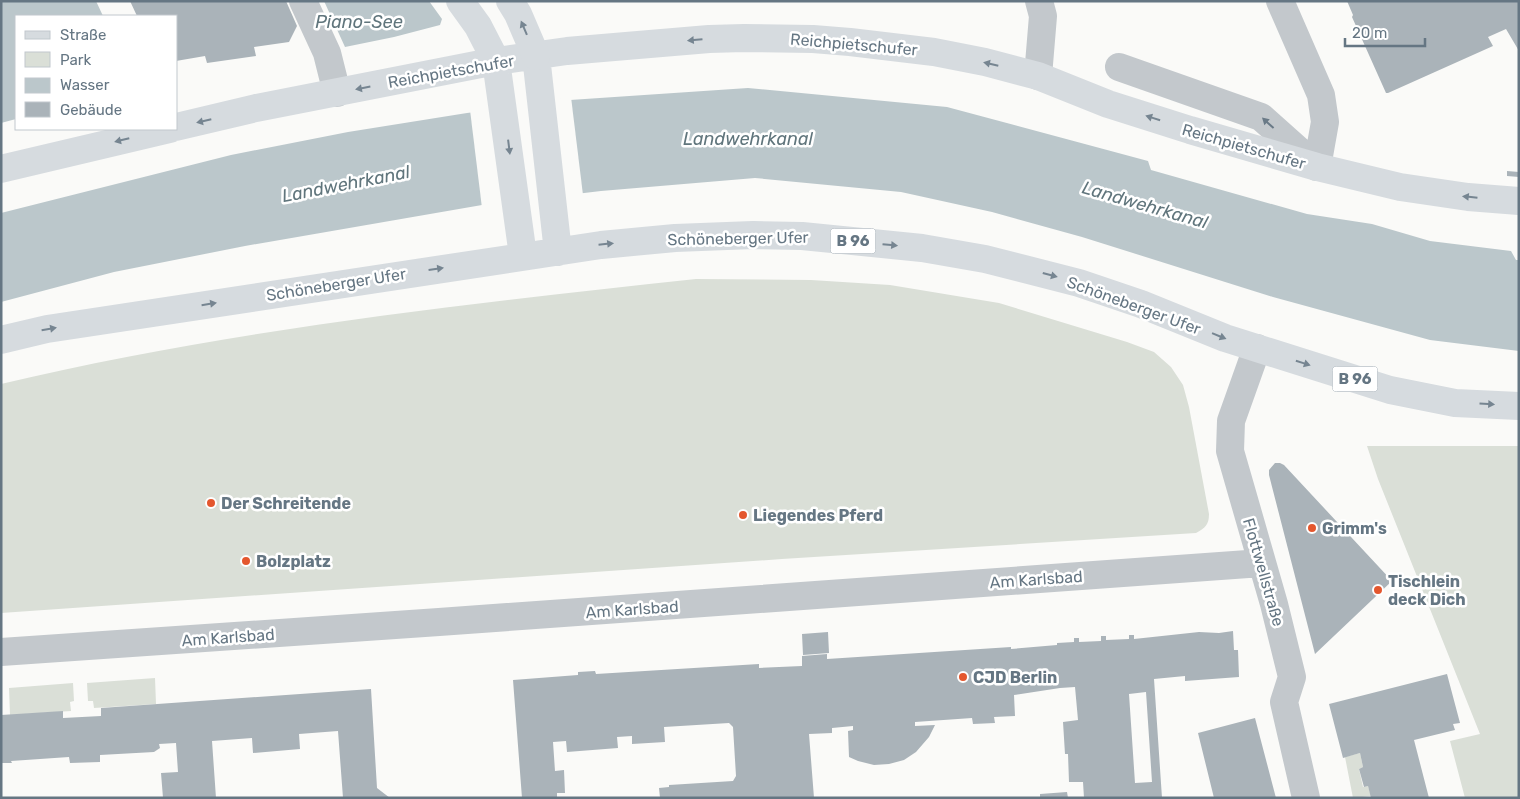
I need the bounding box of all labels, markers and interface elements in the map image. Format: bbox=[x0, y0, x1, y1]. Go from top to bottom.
water label: Piano-See bbox=[315, 11, 403, 33]
legend bbox=[15, 15, 178, 130]
scale bar bbox=[1345, 15, 1425, 47]
one-way arrow bbox=[519, 21, 527, 35]
text: 20 m bbox=[1352, 24, 1387, 42]
text: Straße bbox=[60, 26, 106, 44]
street label: Reichpietschufer bbox=[789, 29, 918, 60]
one-way arrow bbox=[687, 37, 703, 45]
text: Park bbox=[60, 51, 91, 69]
street label: Reichpietschufer bbox=[387, 51, 516, 92]
one-way arrow bbox=[984, 60, 999, 68]
text: Wasser bbox=[60, 76, 110, 94]
one-way arrow bbox=[354, 84, 370, 92]
text: Gebäude bbox=[60, 101, 122, 119]
one-way arrow bbox=[1145, 114, 1160, 122]
one-way arrow bbox=[196, 117, 211, 125]
one-way arrow bbox=[1262, 117, 1274, 129]
street label: Reichpietschufer bbox=[1180, 120, 1308, 173]
water label: Landwehrkanal bbox=[683, 128, 814, 150]
one-way arrow bbox=[115, 136, 130, 144]
one-way arrow bbox=[505, 139, 513, 155]
water label: Landwehrkanal bbox=[280, 161, 412, 207]
water label: Landwehrkanal bbox=[1080, 177, 1211, 234]
one-way arrow bbox=[1462, 192, 1478, 200]
street label: Schöneberger Ufer bbox=[667, 228, 809, 249]
road number: B 96 bbox=[830, 228, 876, 254]
one-way arrow bbox=[598, 240, 614, 248]
one-way arrow bbox=[883, 241, 899, 249]
street label: Schöneberger Ufer bbox=[265, 264, 407, 305]
one-way arrow bbox=[428, 265, 444, 273]
one-way arrow bbox=[1042, 272, 1057, 280]
street label: Schöneberger Ufer bbox=[1064, 272, 1203, 339]
one-way arrow bbox=[202, 299, 218, 307]
one-way arrow bbox=[41, 325, 57, 333]
one-way arrow bbox=[1212, 332, 1226, 340]
one-way arrow bbox=[1296, 359, 1311, 367]
road number: B 96 bbox=[1332, 366, 1378, 392]
one-way arrow bbox=[1479, 400, 1495, 408]
place label: Der Schreitende bbox=[221, 494, 351, 513]
marker: Der Schreitende bbox=[205, 497, 217, 509]
place label: Liegendes Pferd bbox=[753, 506, 883, 525]
marker: Liegendes Pferd bbox=[737, 509, 749, 521]
street label: Flottwellstraße bbox=[1239, 516, 1288, 629]
place label: Grimm's bbox=[1322, 519, 1387, 538]
marker: Grimm's bbox=[1306, 522, 1318, 534]
place label: Bolzplatz bbox=[256, 552, 331, 571]
marker: Bolzplatz bbox=[240, 555, 252, 567]
street label: Am Karlsbad bbox=[989, 567, 1083, 592]
place label: Tischlein deck Dich bbox=[1388, 572, 1466, 609]
marker: Tischlein deck Dich bbox=[1372, 584, 1384, 596]
street label: Am Karlsbad bbox=[585, 597, 679, 622]
street label: Am Karlsbad bbox=[181, 625, 275, 650]
place label: CJD Berlin bbox=[973, 668, 1057, 687]
marker: CJD Berlin bbox=[957, 671, 969, 683]

